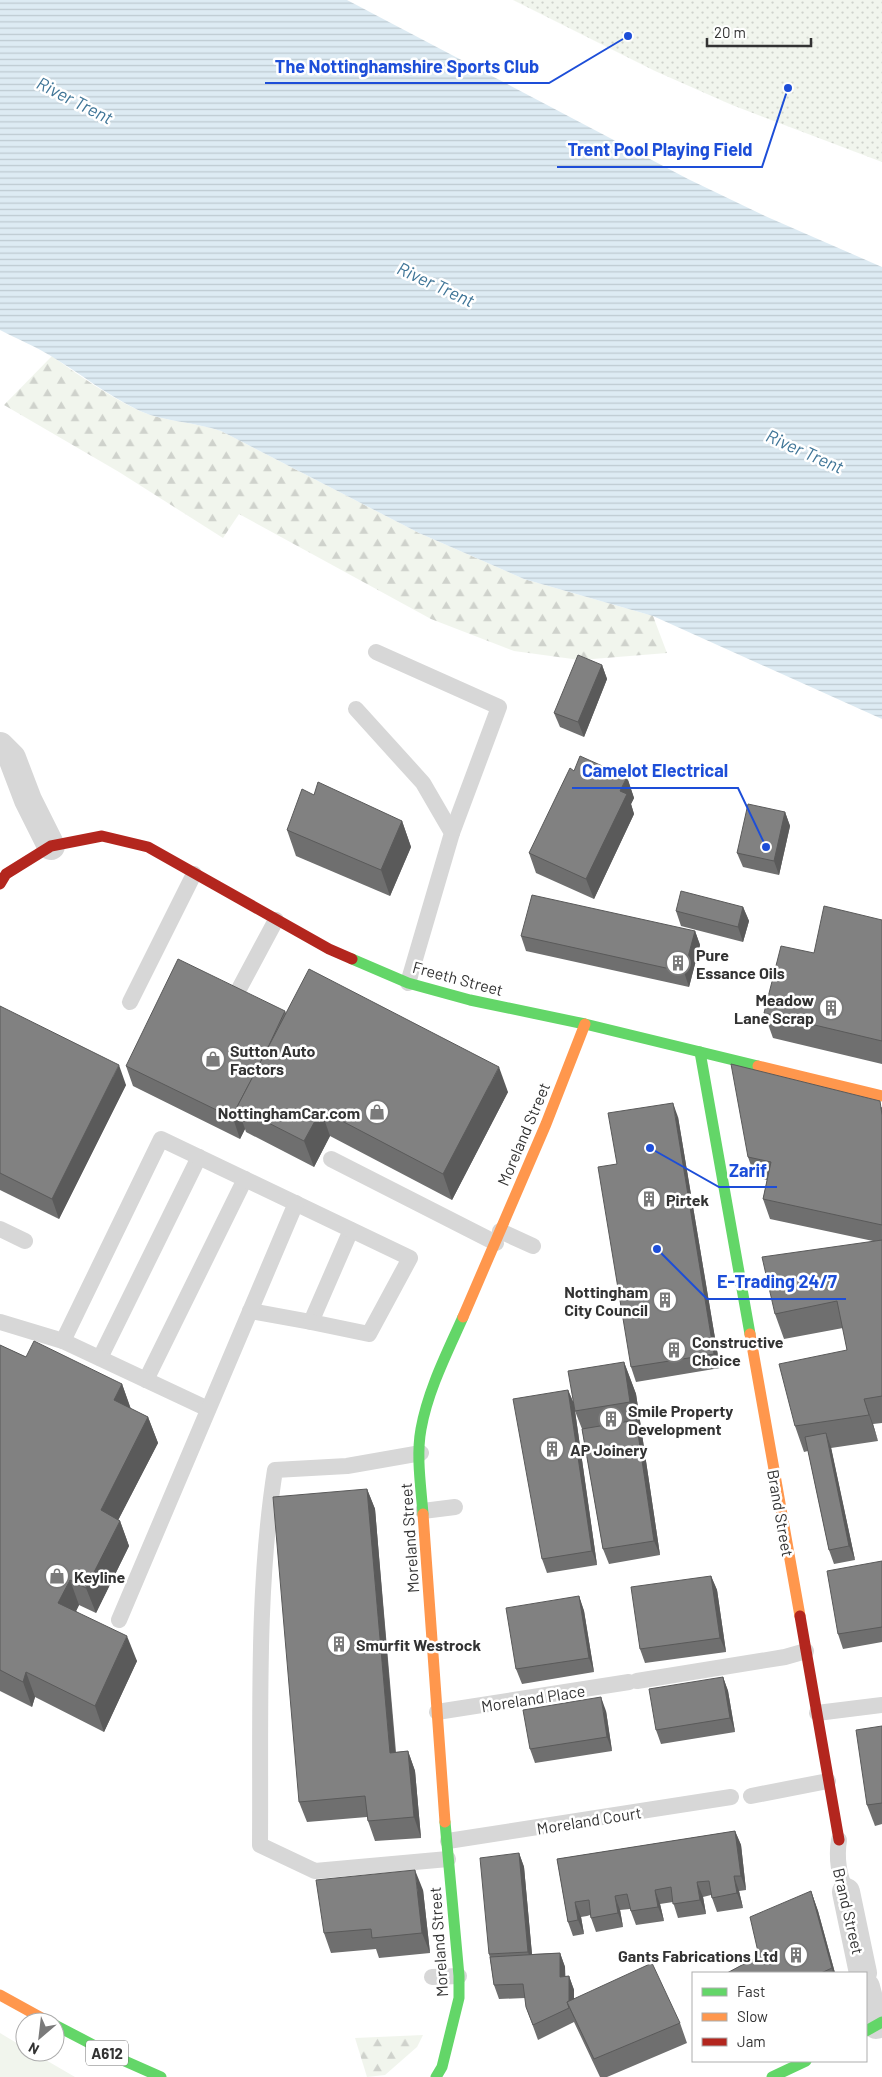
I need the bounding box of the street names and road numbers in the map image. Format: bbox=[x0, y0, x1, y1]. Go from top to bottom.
street label: Freeth Street bbox=[411, 957, 505, 999]
street label: Moreland Street bbox=[493, 1079, 553, 1189]
street label: Brand Street bbox=[764, 1468, 798, 1558]
street label: Moreland Street bbox=[396, 1482, 422, 1594]
street label: Moreland Place bbox=[480, 1680, 586, 1716]
street label: Moreland Court bbox=[535, 1802, 643, 1838]
street label: Brand Street bbox=[830, 1866, 868, 1956]
street label: Moreland Street bbox=[425, 1886, 451, 1998]
road number: A612 bbox=[86, 2040, 128, 2066]

